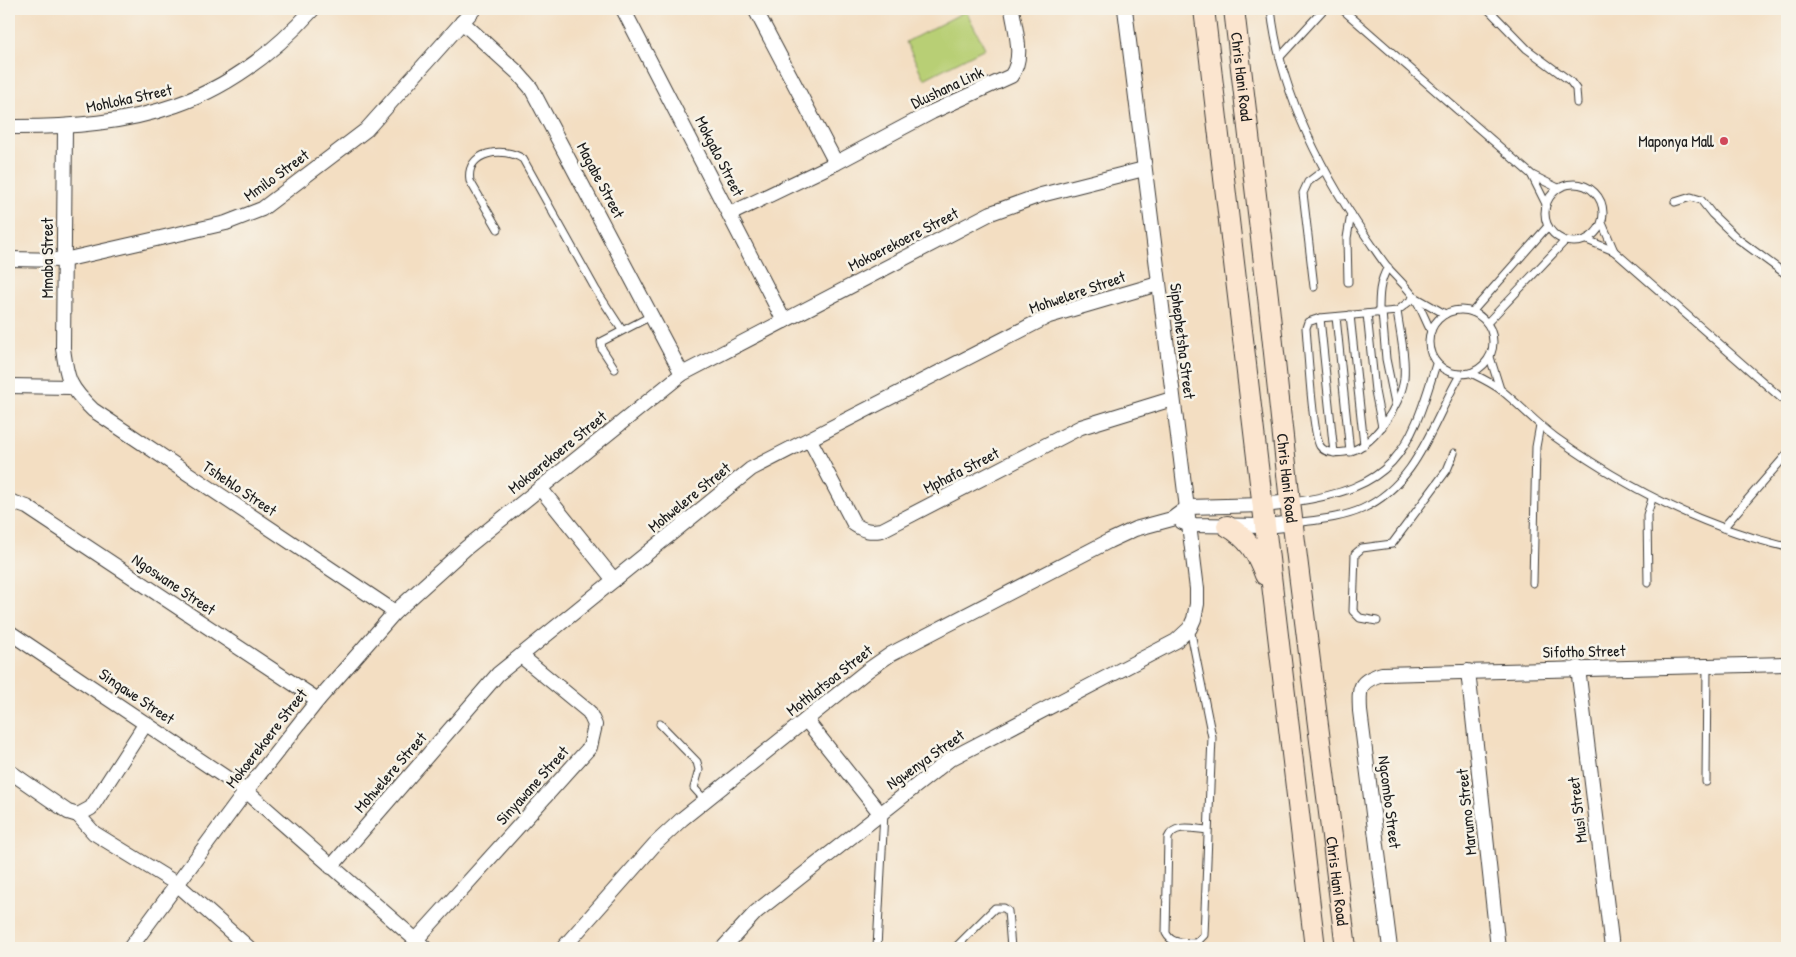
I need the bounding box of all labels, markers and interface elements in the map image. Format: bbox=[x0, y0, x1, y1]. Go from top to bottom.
street label: Chris Hani Road bbox=[1226, 31, 1258, 122]
street label: Dlushana Link bbox=[907, 60, 987, 113]
street label: Mohloka Street bbox=[84, 78, 174, 118]
street label: Mokgalo Street bbox=[690, 112, 750, 200]
place label: Maponya Mall bbox=[1638, 130, 1714, 152]
marker: Maponya Mall bbox=[1718, 135, 1730, 147]
street label: Magabe Street bbox=[572, 138, 630, 222]
street label: Mmilo Street bbox=[239, 144, 313, 206]
street label: Mokoerekoere Street bbox=[844, 202, 962, 276]
street label: Mmaba Street bbox=[36, 217, 58, 298]
street label: Mohwelere Street bbox=[1026, 265, 1129, 319]
street label: Siphephetsha Street bbox=[1165, 282, 1201, 401]
street label: Mokoerekoere Street bbox=[503, 405, 611, 499]
street label: Chris Hani Road bbox=[1272, 432, 1303, 524]
street label: Mphafa Street bbox=[919, 441, 1003, 498]
street label: Tshehlo Street bbox=[199, 455, 282, 521]
street label: Mohwelere Street bbox=[643, 457, 735, 537]
street label: Ngoswane Street bbox=[128, 548, 221, 620]
street label: Mothlatsoa Street bbox=[781, 639, 877, 721]
street label: Sifotho Street bbox=[1542, 639, 1626, 663]
street label: Sinqawe Street bbox=[95, 663, 179, 730]
street label: Mokoerekoere Street bbox=[220, 683, 312, 792]
street label: Ngwenya Street bbox=[882, 724, 969, 794]
street label: Mohwelere Street bbox=[349, 726, 432, 817]
street label: Sinyawane Street bbox=[491, 740, 574, 829]
street label: Ngcombo Street bbox=[1373, 754, 1407, 850]
street label: Marumo Street bbox=[1450, 767, 1481, 856]
street label: Musi Street bbox=[1562, 775, 1592, 844]
street label: Chris Hani Road bbox=[1321, 835, 1354, 927]

